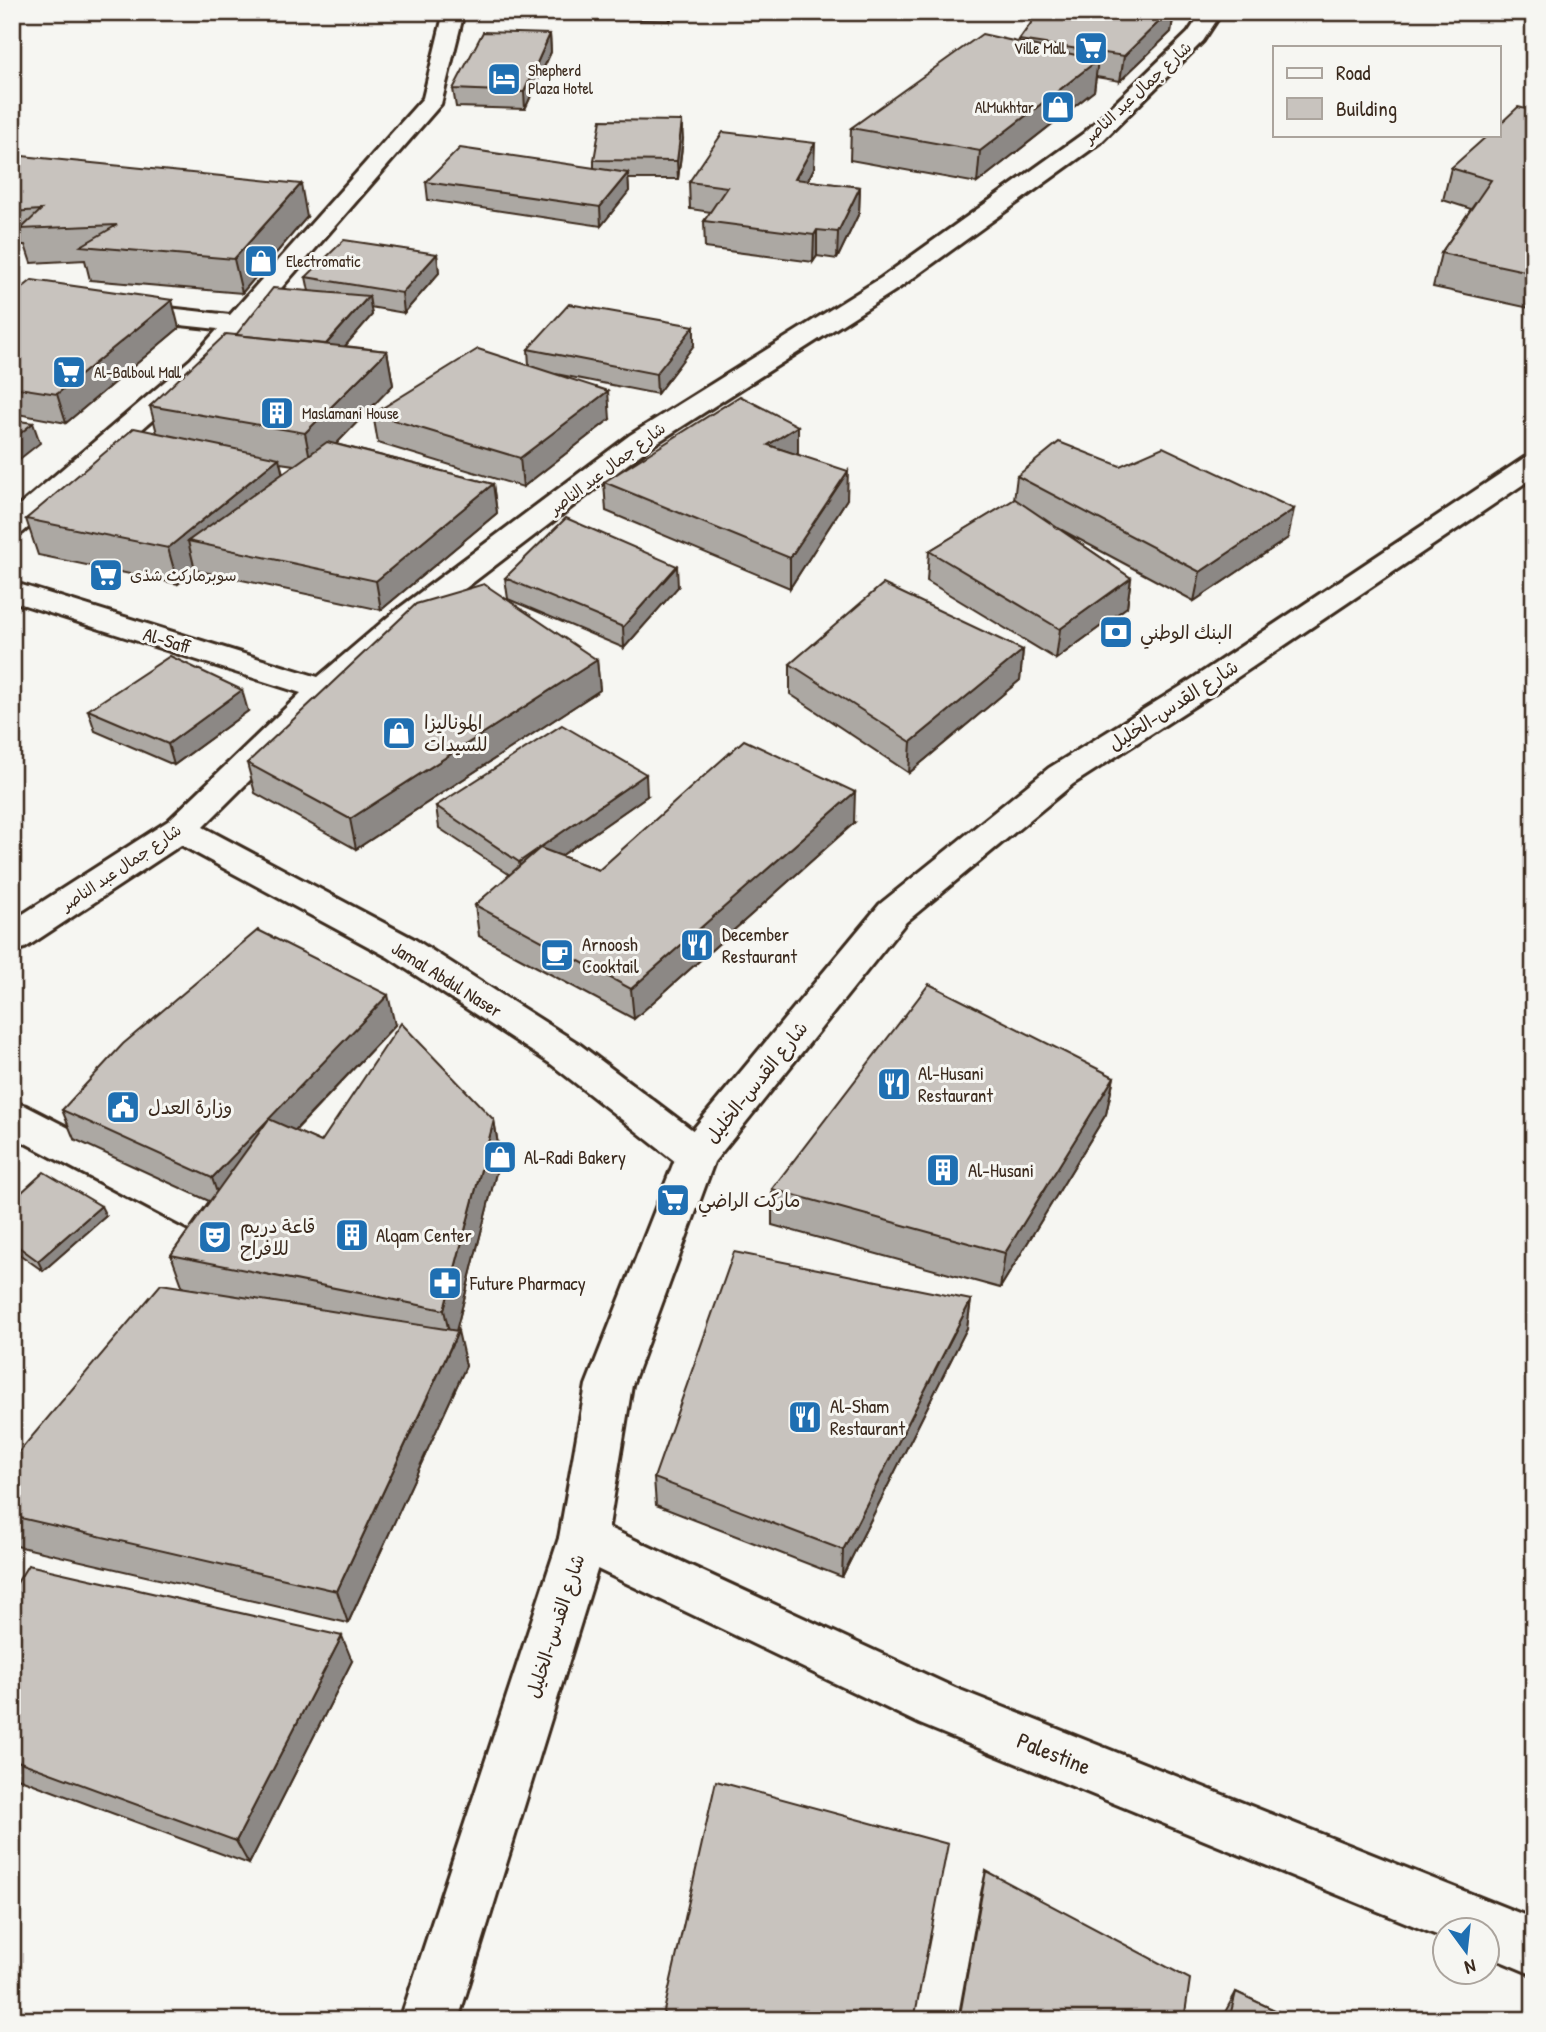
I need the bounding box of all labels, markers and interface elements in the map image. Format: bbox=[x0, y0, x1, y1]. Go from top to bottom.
supermarket icon: Ville Mall bbox=[1072, 29, 1110, 67]
street label: شارع جمال عبد الناصر bbox=[1077, 36, 1197, 150]
place label: Ville Mall bbox=[1014, 37, 1066, 59]
legend bbox=[1273, 46, 1500, 136]
text: Road bbox=[1336, 58, 1370, 87]
place label: Shepherd Plaza Hotel bbox=[528, 59, 594, 99]
hotel icon: Shepherd Plaza Hotel bbox=[485, 60, 523, 98]
shop icon: AlMukhtar bbox=[1039, 88, 1077, 126]
text: Building bbox=[1336, 94, 1397, 123]
place label: AlMukhtar bbox=[975, 96, 1034, 118]
shop icon: Electromatic bbox=[242, 242, 280, 280]
place label: Electromatic bbox=[286, 250, 361, 272]
supermarket icon: Al-Balboul Mall bbox=[50, 353, 88, 391]
place label: Al-Balboul Mall bbox=[94, 361, 181, 383]
building icon: Maslamani House bbox=[258, 394, 296, 432]
place label: Maslamani House bbox=[302, 402, 400, 424]
street label: شارع جمال عبد الناصر bbox=[543, 417, 670, 521]
supermarket icon: سوبرماركت شذى bbox=[87, 556, 125, 594]
place label: سوبرماركت شذى bbox=[130, 564, 237, 586]
bank icon: البنك الوطني bbox=[1097, 613, 1135, 651]
place label: البنك الوطني bbox=[1140, 619, 1232, 649]
street label: Al-Saff bbox=[140, 621, 194, 659]
street label: شارع القدس-الخليل bbox=[1103, 653, 1244, 758]
place label: الموناليزا للسيدات bbox=[424, 709, 488, 757]
shop icon: الموناليزا للسيدات bbox=[380, 714, 418, 752]
street label: شارع جمال عبد الناصر bbox=[55, 819, 186, 917]
place label: December Restaurant bbox=[722, 921, 797, 969]
restaurant icon: December Restaurant bbox=[678, 926, 716, 964]
place label: Arnoosh Cooktail bbox=[582, 931, 640, 979]
street label: Jamal Abdul Naser bbox=[387, 935, 508, 1024]
cafe icon: Arnoosh Cooktail bbox=[538, 936, 576, 974]
street label: شارع القدس-الخليل bbox=[699, 1016, 814, 1149]
place label: Al-Husani Restaurant bbox=[918, 1060, 993, 1108]
restaurant icon: Al-Husani Restaurant bbox=[875, 1065, 913, 1103]
public building icon: وزارة العدل bbox=[104, 1088, 142, 1126]
place label: وزارة العدل bbox=[148, 1094, 232, 1120]
shop icon: Al-Radi Bakery bbox=[481, 1138, 519, 1176]
place label: Al-Radi Bakery bbox=[524, 1144, 626, 1170]
building icon: Al-Husani bbox=[924, 1151, 962, 1189]
place label: Al-Husani bbox=[968, 1157, 1034, 1183]
supermarket icon: ماركت الراضي bbox=[654, 1181, 692, 1219]
place label: ماركت الراضي bbox=[698, 1187, 801, 1217]
place label: قاعة دريم للافراح bbox=[240, 1213, 315, 1261]
building icon: Alqam Center bbox=[333, 1216, 371, 1254]
theatre icon: قاعة دريم للافراح bbox=[196, 1218, 234, 1256]
place label: Alqam Center bbox=[376, 1222, 473, 1248]
pharmacy icon: Future Pharmacy bbox=[426, 1264, 464, 1302]
place label: Future Pharmacy bbox=[469, 1270, 586, 1296]
place label: Al-Sham Restaurant bbox=[830, 1393, 905, 1441]
restaurant icon: Al-Sham Restaurant bbox=[786, 1398, 824, 1436]
street label: شارع القدس-الخليل bbox=[519, 1551, 592, 1702]
street label: Palestine bbox=[1013, 1724, 1095, 1782]
north arrow bbox=[1430, 1916, 1500, 1986]
text: N bbox=[1462, 1954, 1479, 1981]

